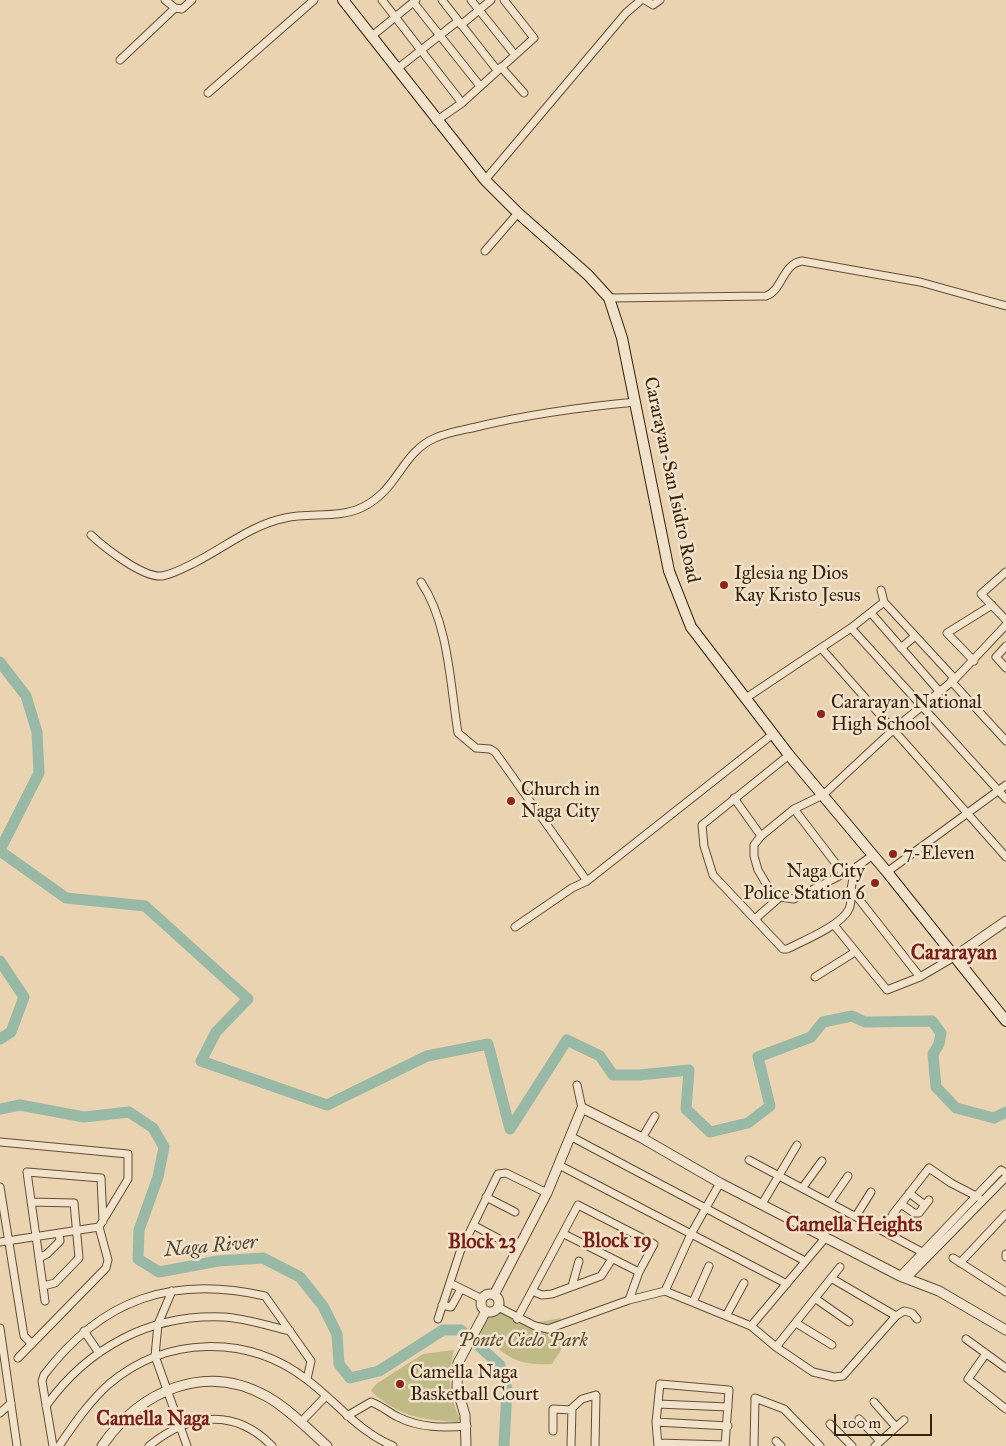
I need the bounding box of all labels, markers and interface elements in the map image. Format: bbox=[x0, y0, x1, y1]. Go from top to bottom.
street label: Cararayan-San Isidro Road bbox=[638, 375, 704, 585]
place label: Iglesia ng Dios Kay Kristo Jesus bbox=[734, 563, 861, 607]
marker: Iglesia ng Dios Kay Kristo Jesus bbox=[718, 579, 730, 591]
place label: Cararayan National High School bbox=[831, 692, 982, 736]
marker: Cararayan National High School bbox=[815, 708, 827, 720]
place label: Church in Naga City bbox=[521, 779, 600, 823]
marker: Church in Naga City bbox=[505, 795, 517, 807]
place label: 7-Eleven bbox=[903, 843, 975, 865]
marker: 7-Eleven bbox=[887, 848, 899, 860]
place label: Naga City Police Station 6 bbox=[743, 861, 865, 905]
marker: Naga City Police Station 6 bbox=[869, 877, 881, 889]
district label: Cararayan bbox=[911, 941, 997, 967]
district label: Camella Heights bbox=[786, 1214, 922, 1238]
district label: Block 19 bbox=[582, 1230, 652, 1254]
water label: Naga River bbox=[163, 1231, 259, 1263]
district label: Block 23 bbox=[448, 1231, 516, 1255]
park label: Ponte Cielo Park bbox=[458, 1330, 588, 1352]
place label: Camella Naga Basketball Court bbox=[410, 1362, 539, 1406]
marker: Camella Naga Basketball Court bbox=[394, 1378, 406, 1390]
scale bar bbox=[836, 1404, 934, 1436]
district label: Camella Naga bbox=[96, 1408, 210, 1432]
text: 100 m bbox=[842, 1414, 881, 1432]

